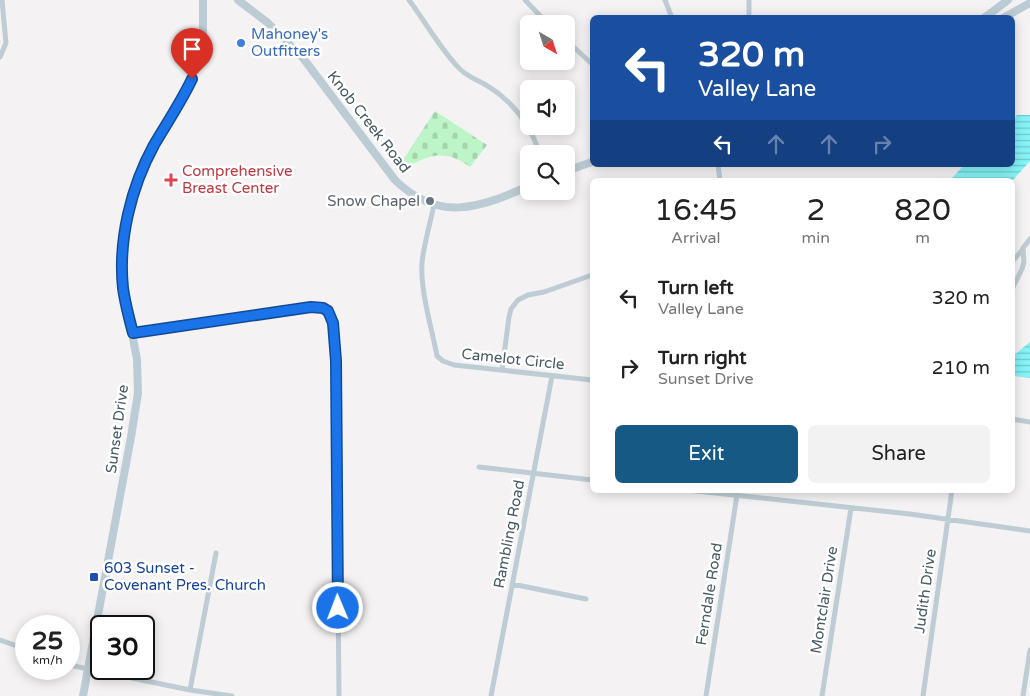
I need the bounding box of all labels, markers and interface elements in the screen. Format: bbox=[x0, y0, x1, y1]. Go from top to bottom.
north arrow bbox=[520, 15, 575, 70]
map controls bbox=[520, 15, 575, 200]
place label: Mahoney's Outfitters bbox=[251, 25, 328, 60]
pin bbox=[171, 28, 213, 79]
text: 320 m bbox=[698, 34, 805, 76]
icon: arrive bbox=[178, 35, 206, 63]
icon: left bbox=[615, 35, 680, 100]
marker: Mahoney's Outfitters bbox=[235, 37, 247, 49]
street label: Knob Creek Road bbox=[324, 67, 414, 177]
text: Valley Lane bbox=[698, 76, 816, 102]
button: sound bbox=[520, 80, 575, 135]
icon: left bbox=[709, 130, 737, 158]
icon: ahead bbox=[762, 130, 790, 158]
icon: ahead bbox=[815, 130, 843, 158]
icon: right bbox=[868, 130, 896, 158]
button: search bbox=[520, 145, 575, 200]
place label: Comprehensive Breast Center bbox=[182, 162, 293, 197]
marker: Comprehensive Breast Center bbox=[164, 173, 178, 187]
place label: Snow Chapel bbox=[327, 192, 420, 210]
text: 16:45 bbox=[654, 192, 737, 229]
text: 2 bbox=[806, 192, 825, 229]
text: 820 bbox=[894, 192, 951, 229]
marker: Snow Chapel bbox=[424, 195, 436, 207]
text: Arrival bbox=[671, 228, 721, 248]
text: min bbox=[802, 228, 830, 248]
text: m bbox=[915, 228, 930, 248]
text: Turn left bbox=[658, 277, 734, 299]
icon: left bbox=[615, 284, 643, 312]
text: 320 m bbox=[932, 287, 990, 309]
text: Valley Lane bbox=[658, 299, 744, 319]
street label: Camelot Circle bbox=[461, 345, 565, 373]
text: Turn right bbox=[658, 347, 746, 369]
icon: right bbox=[615, 354, 643, 382]
text: 210 m bbox=[932, 357, 990, 379]
text: Sunset Drive bbox=[658, 369, 754, 389]
street label: Sunset Drive bbox=[102, 383, 132, 475]
button: Exit bbox=[615, 425, 798, 483]
button: Share bbox=[808, 425, 990, 483]
street label: Rambling Road bbox=[490, 478, 528, 590]
street label: Ferndale Road bbox=[692, 541, 726, 647]
street label: Montclair Drive bbox=[807, 545, 841, 655]
street label: Judith Drive bbox=[910, 548, 940, 634]
place label: 603 Sunset - Covenant Pres. Church bbox=[104, 559, 266, 594]
marker: 603 Sunset - Covenant Pres. Church bbox=[88, 571, 100, 583]
position arrow bbox=[311, 581, 363, 633]
speed limit sign: 30 bbox=[90, 615, 155, 680]
text: 25 bbox=[32, 626, 63, 656]
text: km/h bbox=[32, 653, 63, 667]

